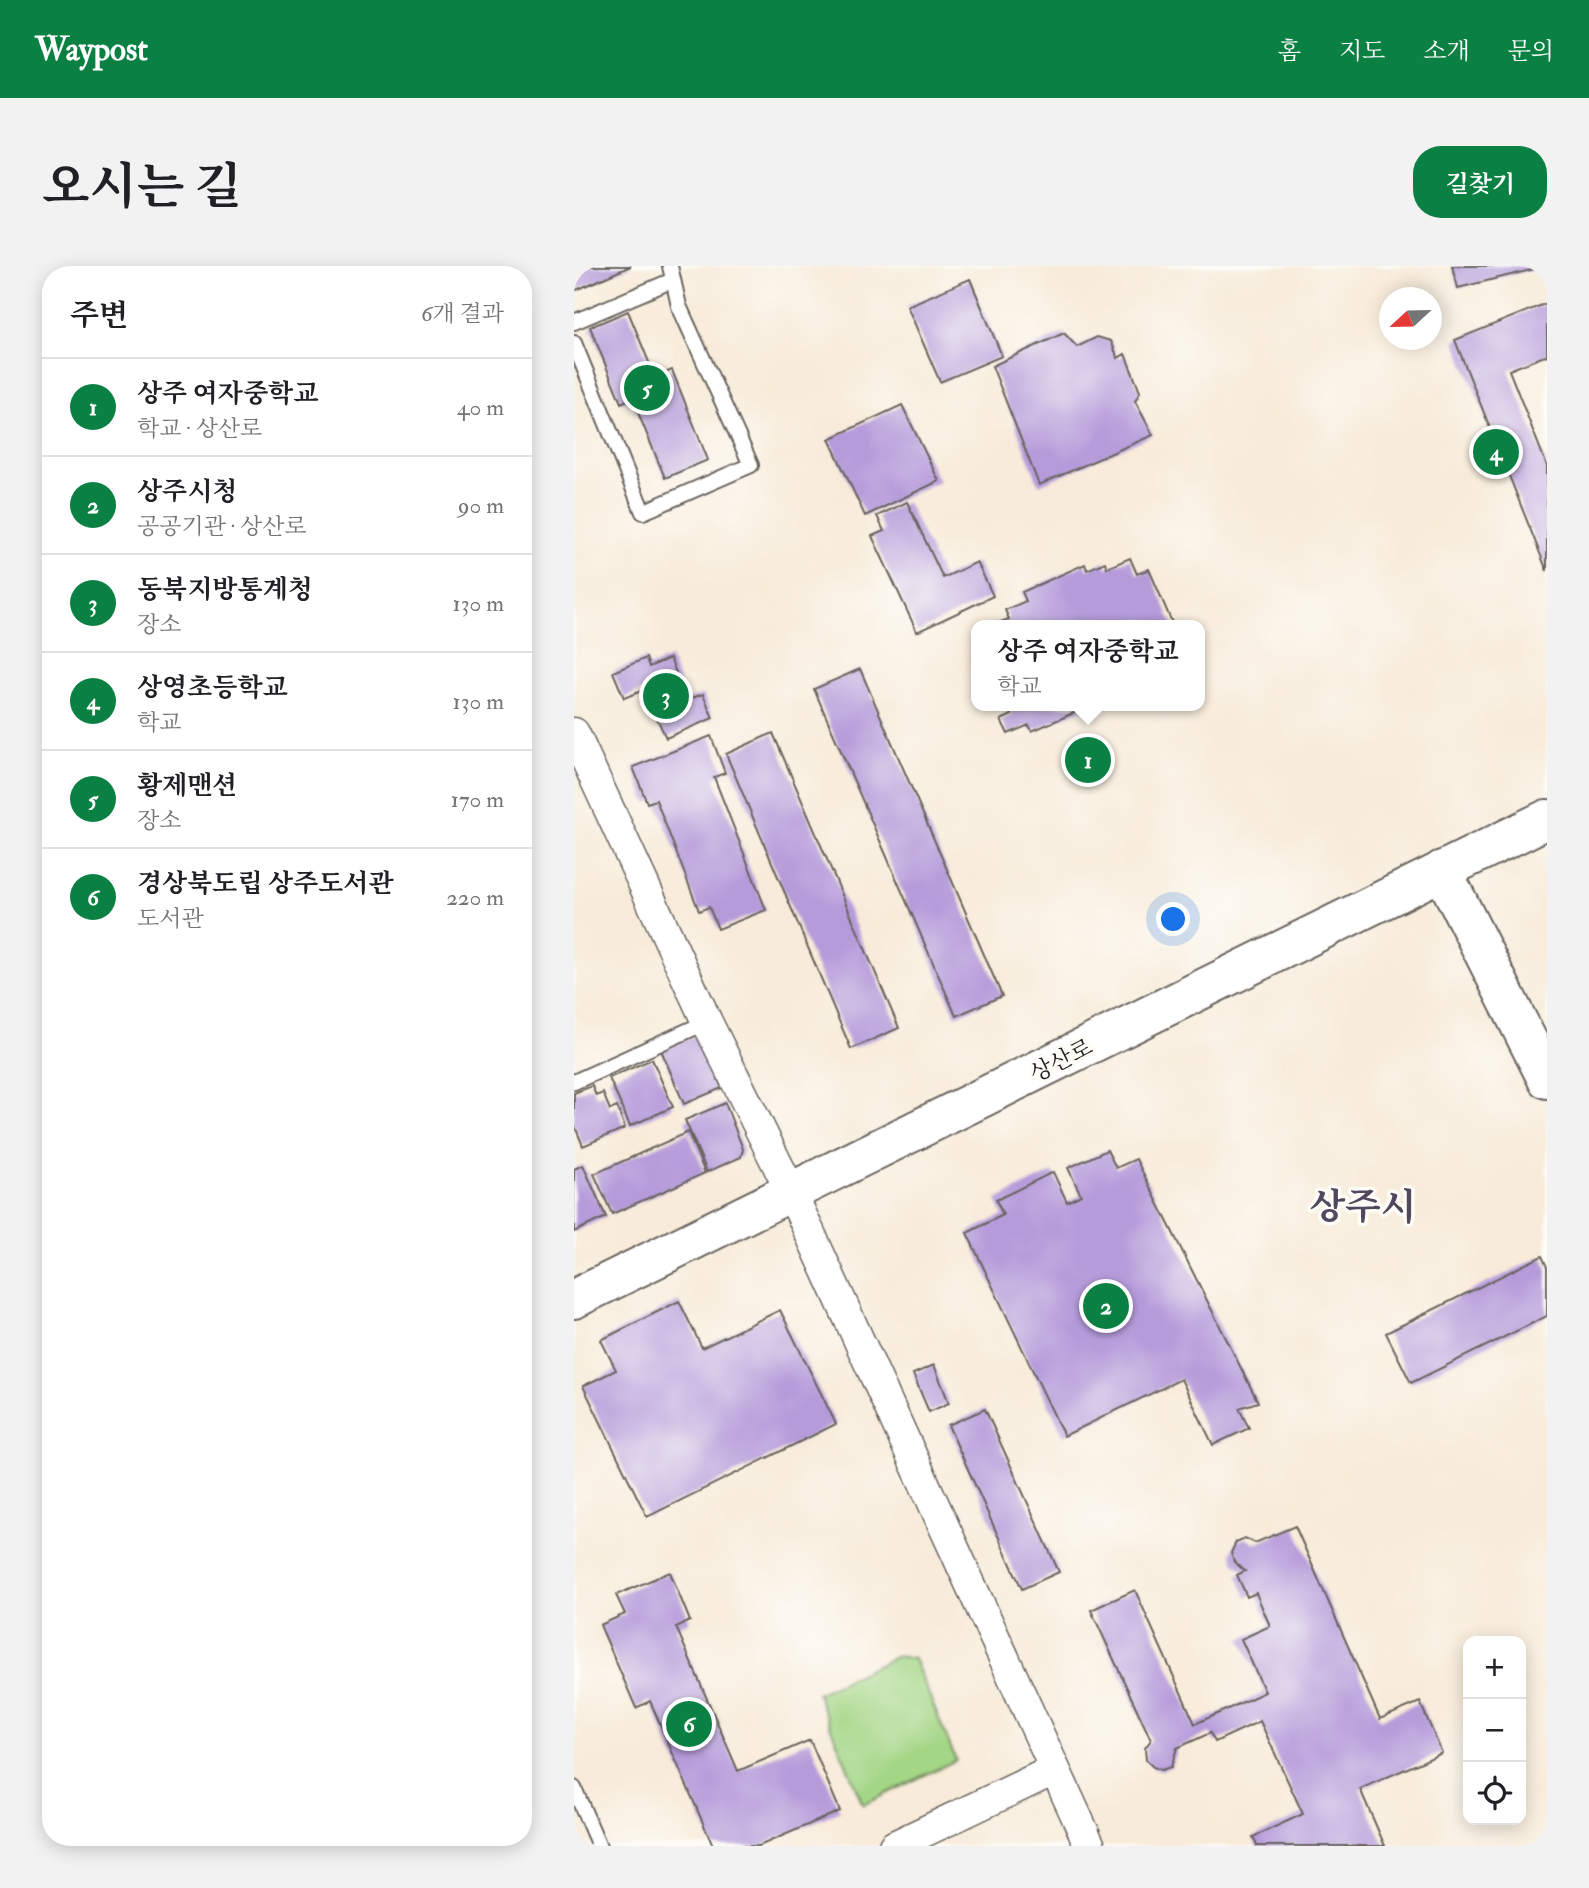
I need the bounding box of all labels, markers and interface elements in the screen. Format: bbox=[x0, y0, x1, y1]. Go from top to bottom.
text: Waypost bbox=[35, 29, 148, 70]
text: 홈 bbox=[1278, 36, 1301, 67]
text: 지도 bbox=[1339, 36, 1385, 67]
text: 소개 bbox=[1423, 36, 1470, 67]
text: 문의 bbox=[1508, 36, 1554, 67]
button: 길찾기 bbox=[1413, 146, 1547, 218]
text: 오시는 길 bbox=[42, 157, 242, 218]
north arrow bbox=[1379, 287, 1442, 350]
text: 주변 bbox=[70, 297, 128, 334]
text: 6개 결과 bbox=[421, 299, 504, 328]
pin: 5 bbox=[624, 362, 670, 414]
text: 상주 여자중학교 bbox=[137, 378, 318, 410]
text: 1 bbox=[89, 393, 97, 422]
text: 40 m bbox=[457, 393, 504, 422]
text: 학교 · 상산로 bbox=[137, 414, 262, 443]
pin: 4 bbox=[1473, 426, 1519, 478]
text: 상주시청 bbox=[137, 476, 237, 508]
text: 2 bbox=[87, 491, 99, 520]
text: 90 m bbox=[458, 491, 504, 520]
text: 공공기관 · 상산로 bbox=[137, 512, 307, 541]
text: 동북지방통계청 bbox=[137, 574, 313, 606]
text: 3 bbox=[89, 589, 97, 618]
text: 130 m bbox=[452, 589, 504, 618]
text: 장소 bbox=[137, 610, 181, 639]
popup bbox=[971, 620, 1205, 711]
text: 상주 여자중학교 bbox=[997, 636, 1179, 668]
pin: 3 bbox=[643, 670, 689, 722]
text: 상영초등학교 bbox=[137, 672, 288, 704]
text: 학교 bbox=[997, 672, 1042, 701]
text: 4 bbox=[87, 687, 99, 716]
text: 130 m bbox=[452, 687, 504, 716]
text: 학교 bbox=[137, 708, 181, 737]
pin: 1 bbox=[1065, 734, 1111, 786]
text: 황제맨션 bbox=[137, 770, 237, 802]
text: 5 bbox=[88, 785, 98, 814]
text: 170 m bbox=[451, 785, 504, 814]
text: 장소 bbox=[137, 806, 181, 835]
text: 경상북도립 상주도서관 bbox=[137, 868, 394, 900]
text: 6 bbox=[87, 883, 99, 912]
text: 220 m bbox=[446, 883, 504, 912]
your location bbox=[1156, 902, 1190, 936]
text: 도서관 bbox=[137, 904, 204, 933]
street label: 상산로 bbox=[1025, 1032, 1098, 1088]
district label: 상주시 bbox=[1309, 1184, 1417, 1231]
pin: 2 bbox=[1083, 1280, 1129, 1332]
map controls bbox=[1463, 1636, 1526, 1825]
button: + bbox=[1463, 1636, 1526, 1699]
pin: 6 bbox=[666, 1698, 712, 1750]
button: − bbox=[1463, 1699, 1526, 1762]
button: locate bbox=[1463, 1762, 1526, 1825]

